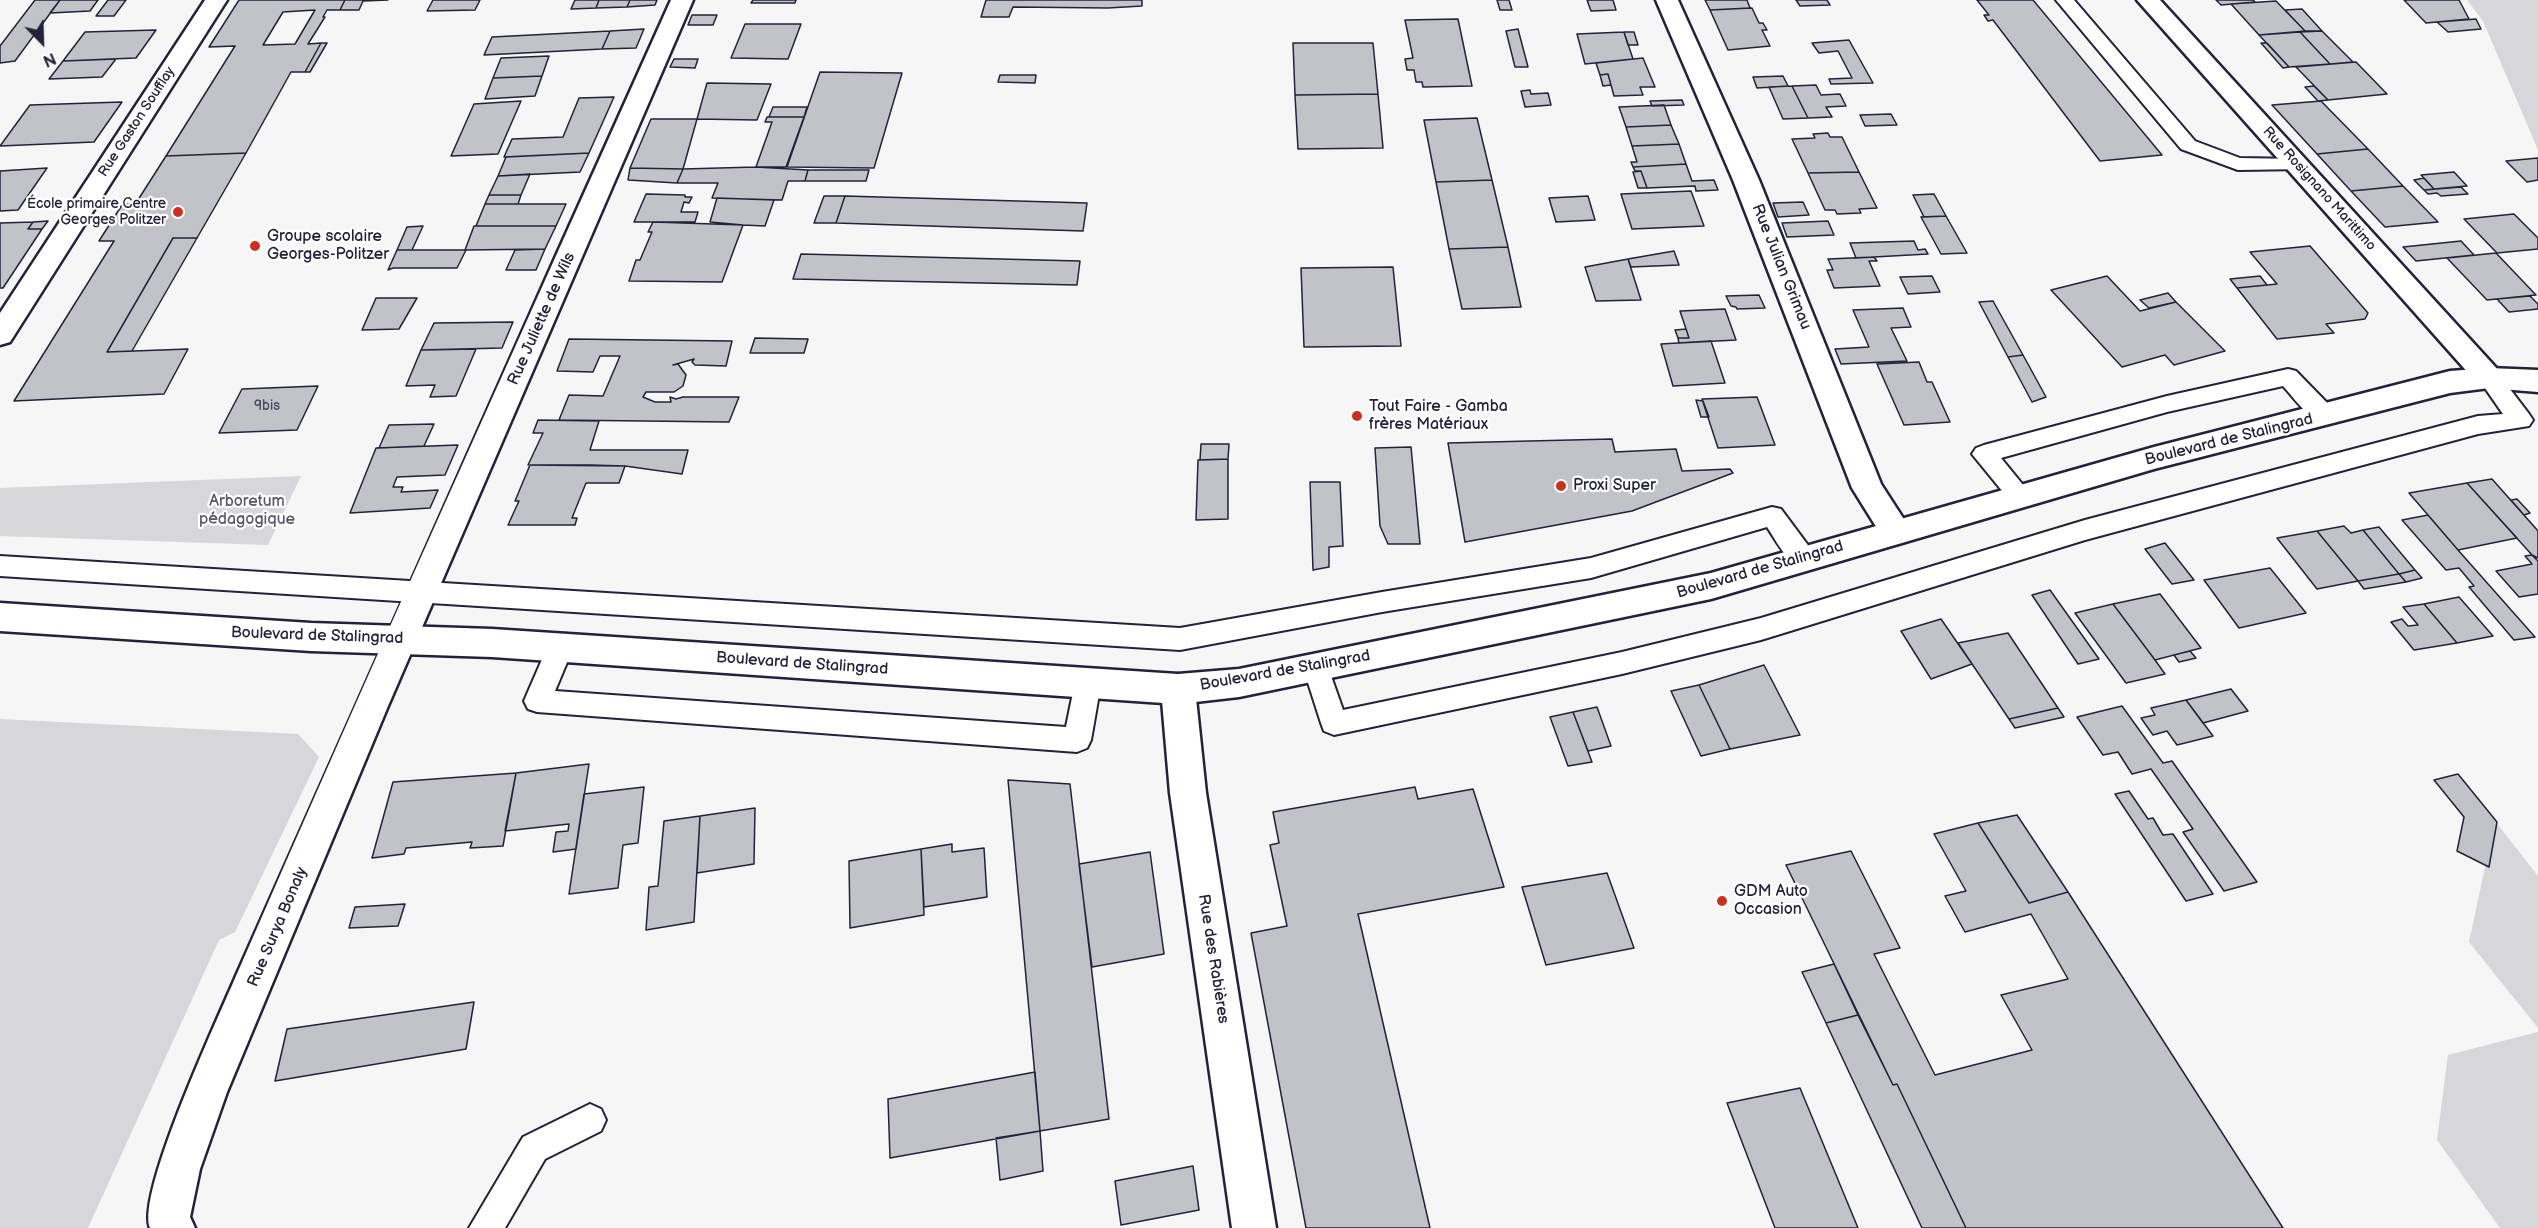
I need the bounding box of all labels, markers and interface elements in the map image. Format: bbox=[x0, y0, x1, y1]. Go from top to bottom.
north arrow bbox=[12, 12, 72, 72]
text: N bbox=[40, 48, 58, 70]
street label: Rue Gaston Soufflay bbox=[95, 64, 179, 180]
street label: Rue Rosignano Marittimo bbox=[2259, 123, 2379, 255]
place label: École primaire Centre Georges Politzer bbox=[27, 196, 166, 228]
street label: Rue Julian Grimau bbox=[1747, 201, 1815, 333]
marker: École primaire Centre Georges Politzer bbox=[171, 205, 185, 219]
place label: Groupe scolaire Georges-Politzer bbox=[267, 227, 389, 265]
marker: Groupe scolaire Georges-Politzer bbox=[248, 239, 262, 253]
street label: Rue Juliette de Wils bbox=[504, 250, 580, 388]
place label: Tout Faire - Gamba frères Matériaux bbox=[1369, 397, 1508, 435]
house number: 9bis bbox=[254, 398, 280, 414]
marker: Tout Faire - Gamba frères Matériaux bbox=[1350, 409, 1364, 423]
street label: Boulevard de Stalingrad bbox=[2143, 410, 2315, 470]
place label: Proxi Super bbox=[1573, 476, 1656, 496]
marker: Proxi Super bbox=[1554, 479, 1568, 493]
park label: Arboretum pédagogique bbox=[199, 492, 295, 530]
street label: Boulevard de Stalingrad bbox=[1674, 537, 1846, 603]
street label: Boulevard de Stalingrad bbox=[230, 623, 404, 649]
street label: Boulevard de Stalingrad bbox=[1198, 647, 1372, 695]
street label: Boulevard de Stalingrad bbox=[715, 648, 889, 680]
street label: Rue Surya Bonaly bbox=[244, 864, 312, 990]
place label: GDM Auto Occasion bbox=[1734, 882, 1808, 920]
street label: Rue des Rabières bbox=[1193, 893, 1233, 1025]
marker: GDM Auto Occasion bbox=[1715, 894, 1729, 908]

